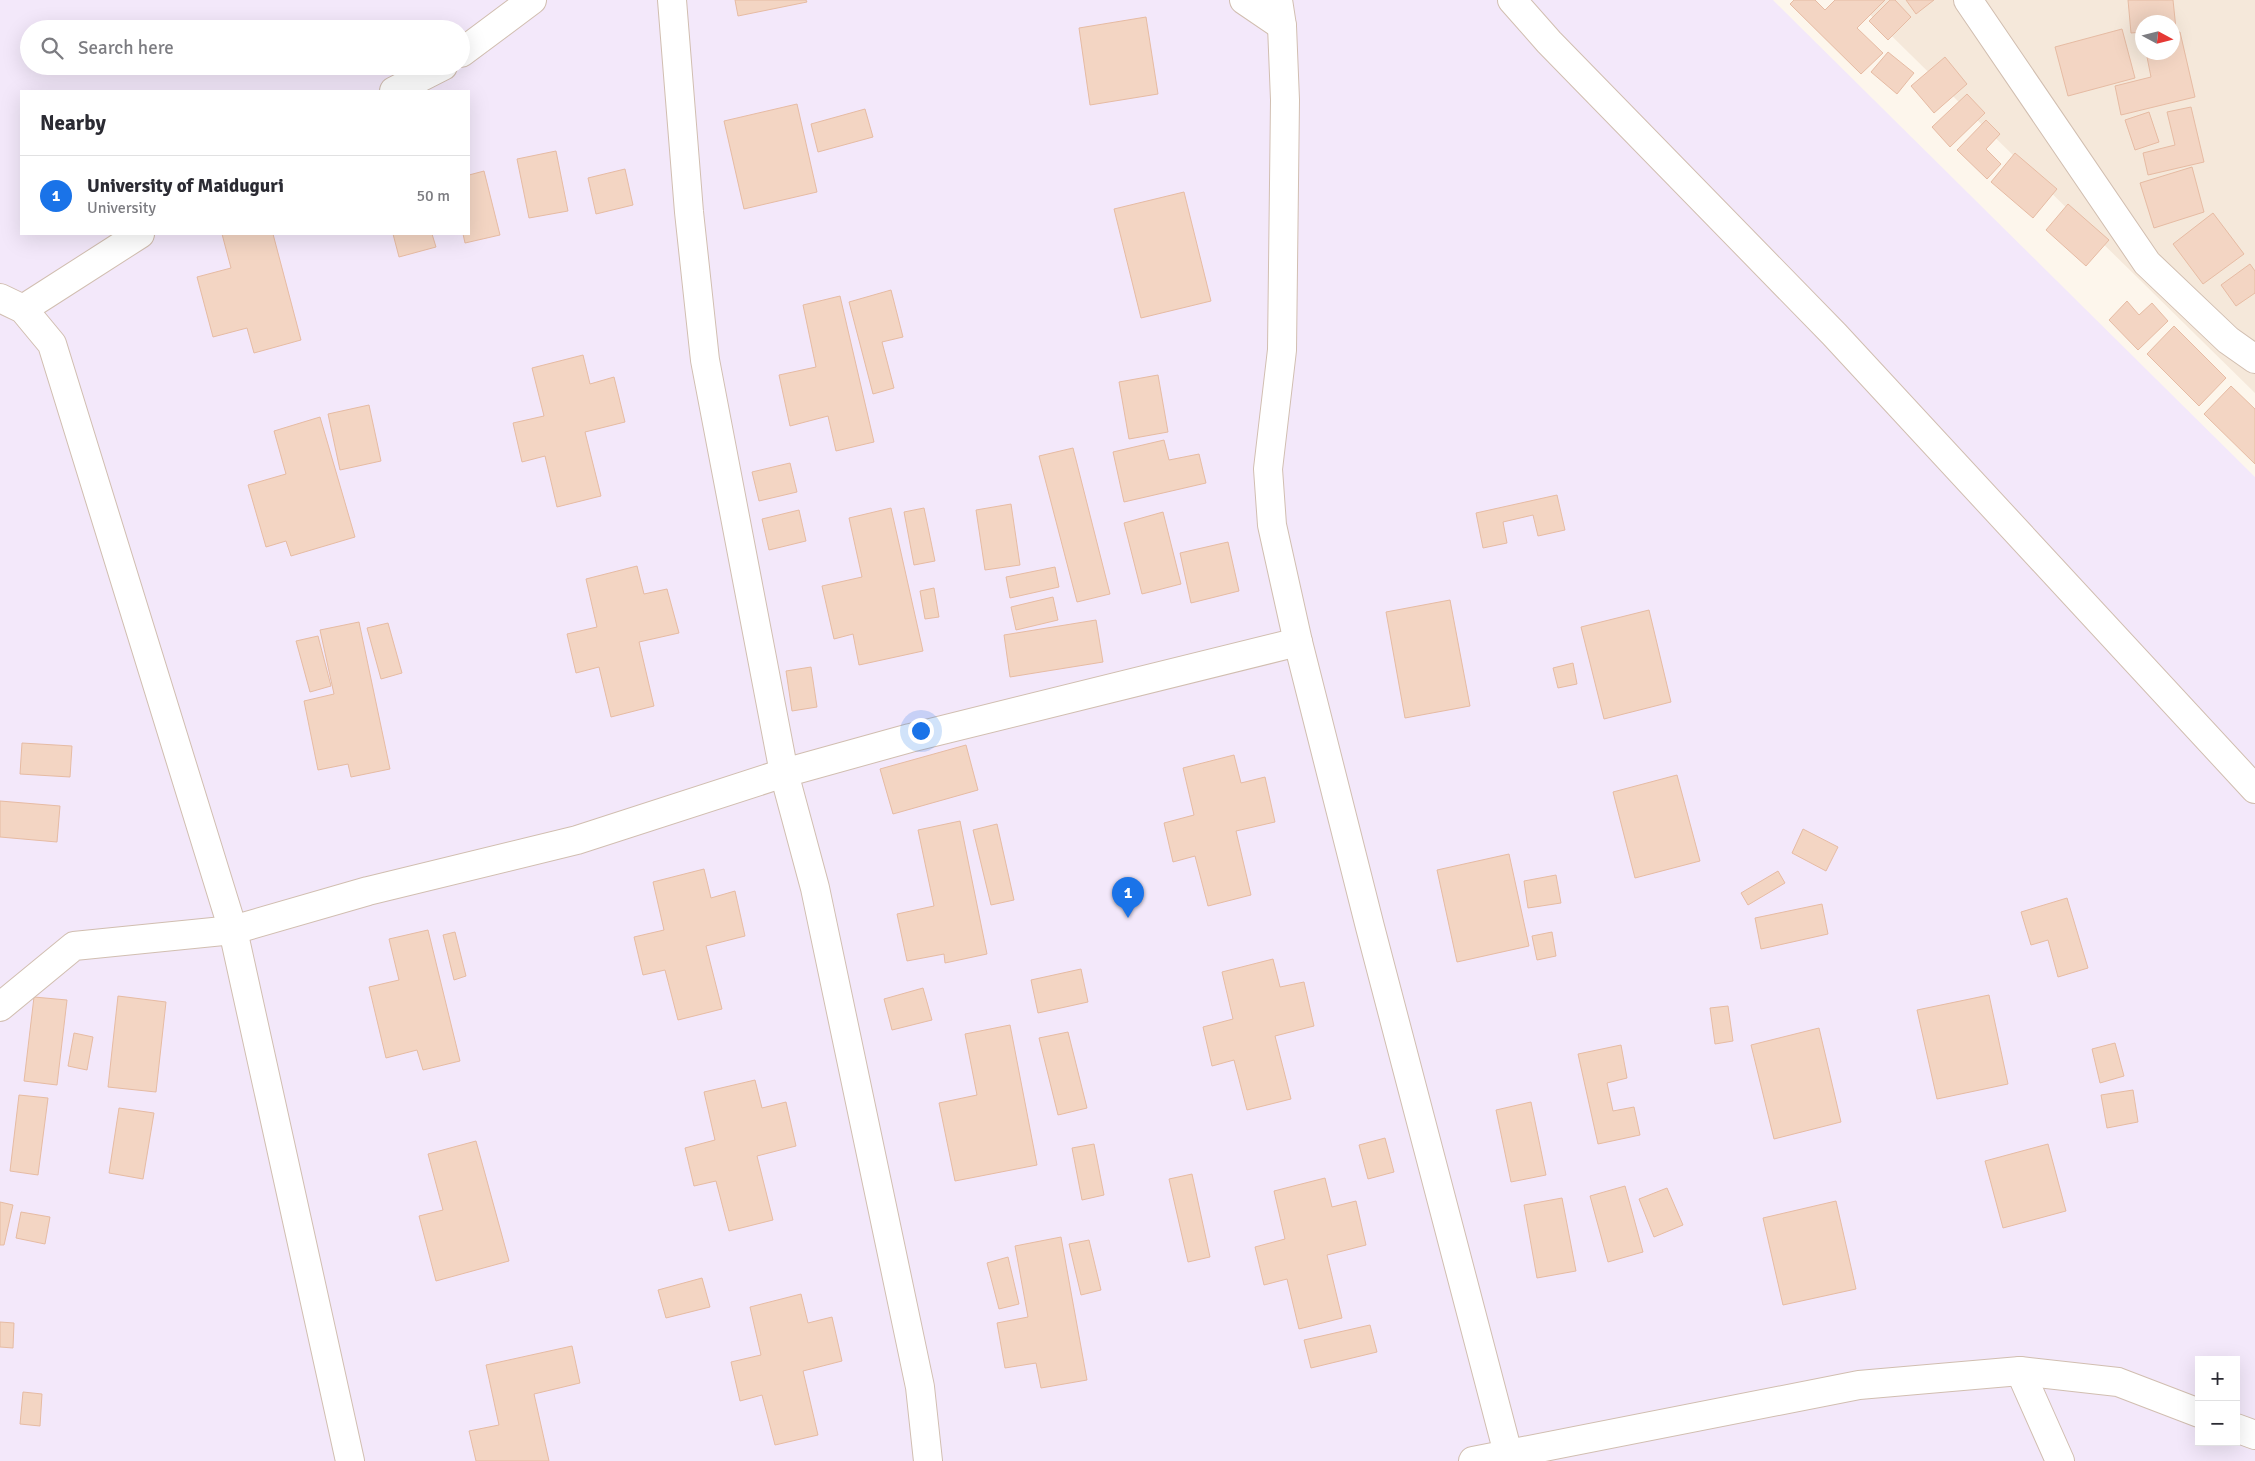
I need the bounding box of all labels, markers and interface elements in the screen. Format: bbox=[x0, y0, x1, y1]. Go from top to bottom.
north arrow bbox=[2135, 15, 2180, 60]
search box bbox=[20, 20, 470, 75]
icon: search bbox=[38, 34, 66, 62]
text: Search here bbox=[78, 36, 174, 60]
text: Nearby bbox=[40, 110, 106, 136]
text: University of Maiduguri bbox=[87, 174, 284, 198]
text: 1 bbox=[52, 186, 60, 206]
text: 50 m bbox=[416, 186, 450, 206]
text: University bbox=[87, 198, 156, 218]
your location bbox=[908, 718, 934, 744]
pin: 1 bbox=[1112, 877, 1144, 918]
map controls bbox=[2195, 1356, 2240, 1446]
button: + bbox=[2195, 1356, 2240, 1401]
button: − bbox=[2195, 1401, 2240, 1446]

